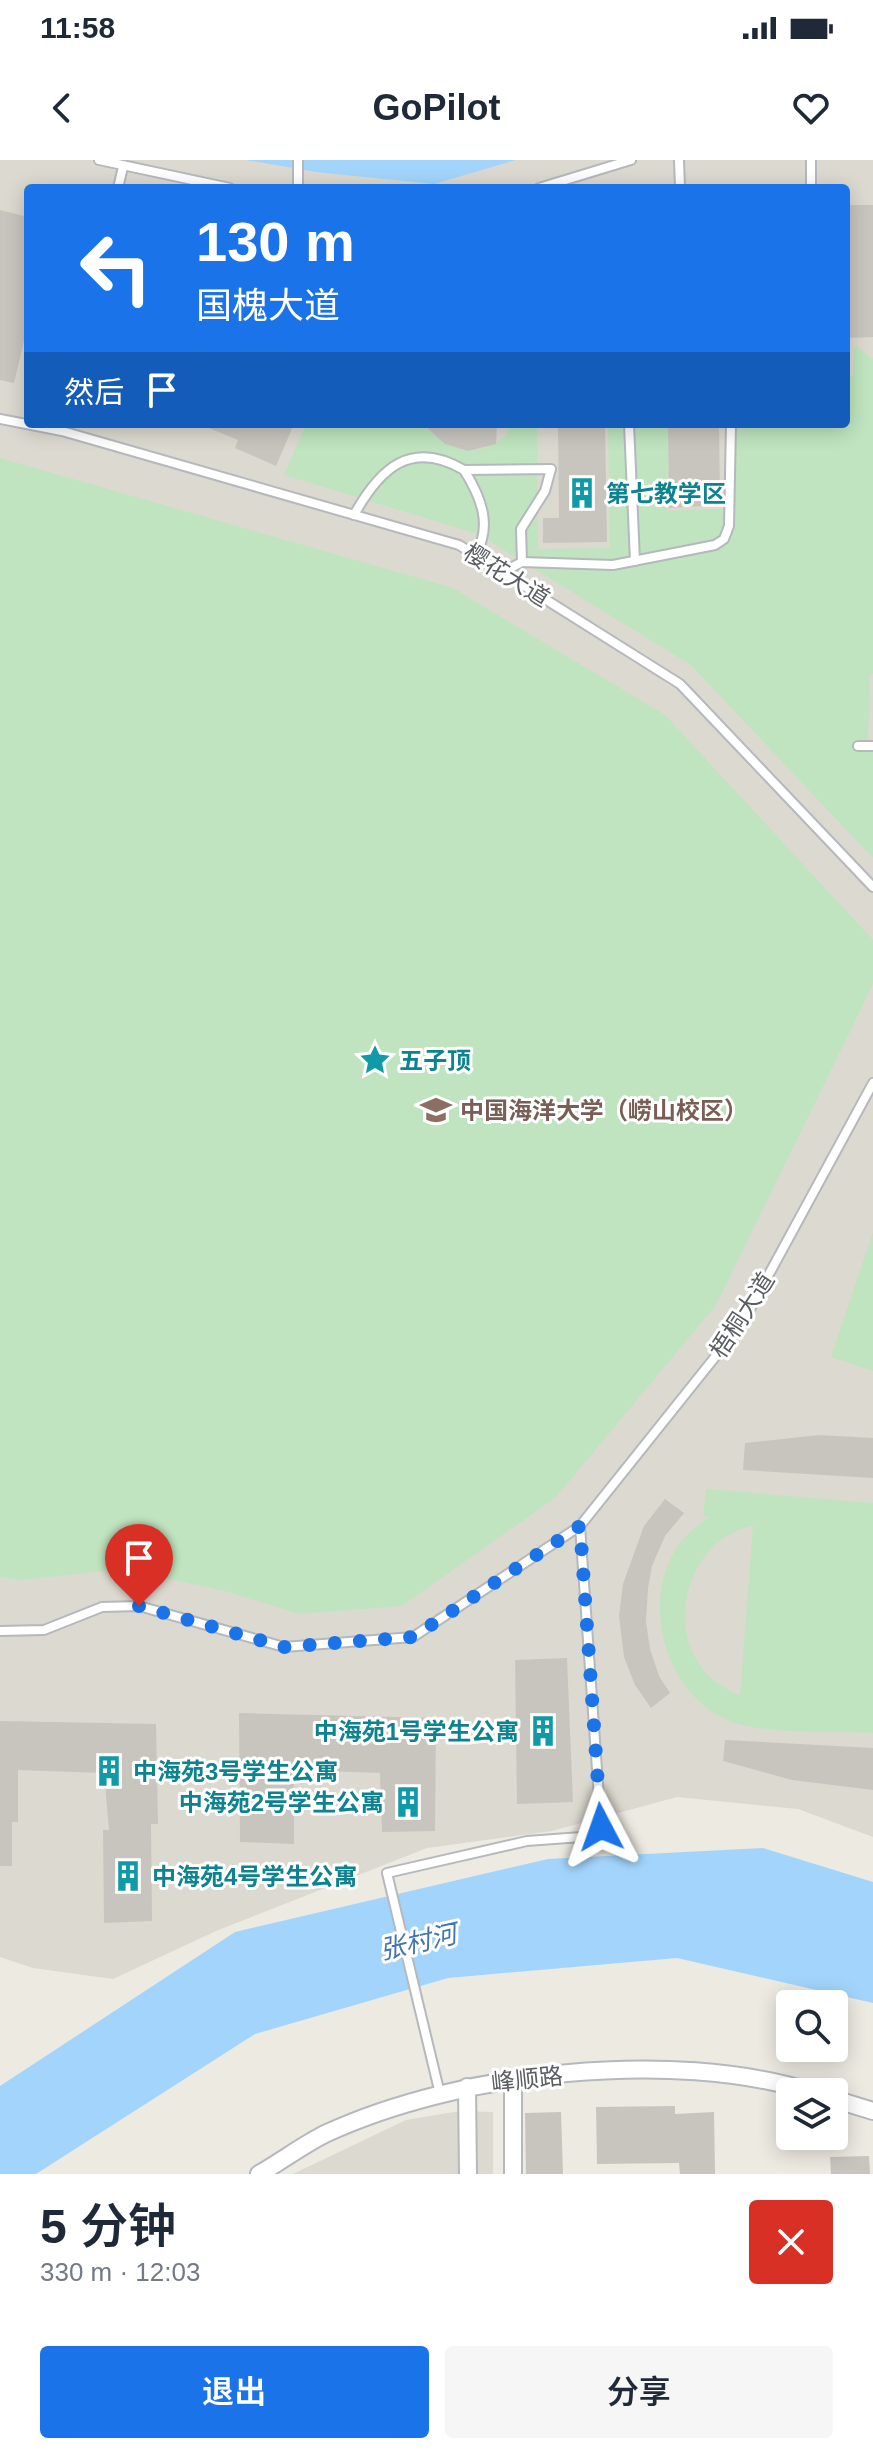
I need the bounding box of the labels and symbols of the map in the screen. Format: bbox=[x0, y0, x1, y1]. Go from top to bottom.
building icon: 第七教学区 bbox=[565, 476, 599, 510]
place label: 第七教学区 bbox=[606, 480, 726, 507]
street label: 樱花大道 bbox=[459, 538, 555, 612]
place icon: 五子顶 bbox=[358, 1043, 392, 1077]
place label: 五子顶 bbox=[399, 1047, 471, 1074]
school or university icon: 中国海洋大学（崂山校区） bbox=[419, 1093, 453, 1127]
place label: 中国海洋大学（崂山校区） bbox=[460, 1097, 748, 1124]
street label: 梧桐大道 bbox=[705, 1267, 779, 1363]
pin bbox=[105, 1524, 173, 1606]
building icon: 中海苑1号学生公寓 bbox=[526, 1714, 560, 1748]
place label: 中海苑1号学生公寓 bbox=[314, 1718, 519, 1745]
building icon: 中海苑3号学生公寓 bbox=[92, 1754, 126, 1788]
place label: 中海苑3号学生公寓 bbox=[133, 1758, 338, 1785]
building icon: 中海苑2号学生公寓 bbox=[391, 1785, 425, 1819]
position arrow bbox=[559, 1785, 643, 1869]
place label: 中海苑2号学生公寓 bbox=[179, 1789, 384, 1816]
building icon: 中海苑4号学生公寓 bbox=[111, 1859, 145, 1893]
place label: 中海苑4号学生公寓 bbox=[152, 1863, 357, 1890]
water label: 张村河 bbox=[377, 1917, 464, 1965]
street label: 峰顺路 bbox=[490, 2062, 564, 2096]

